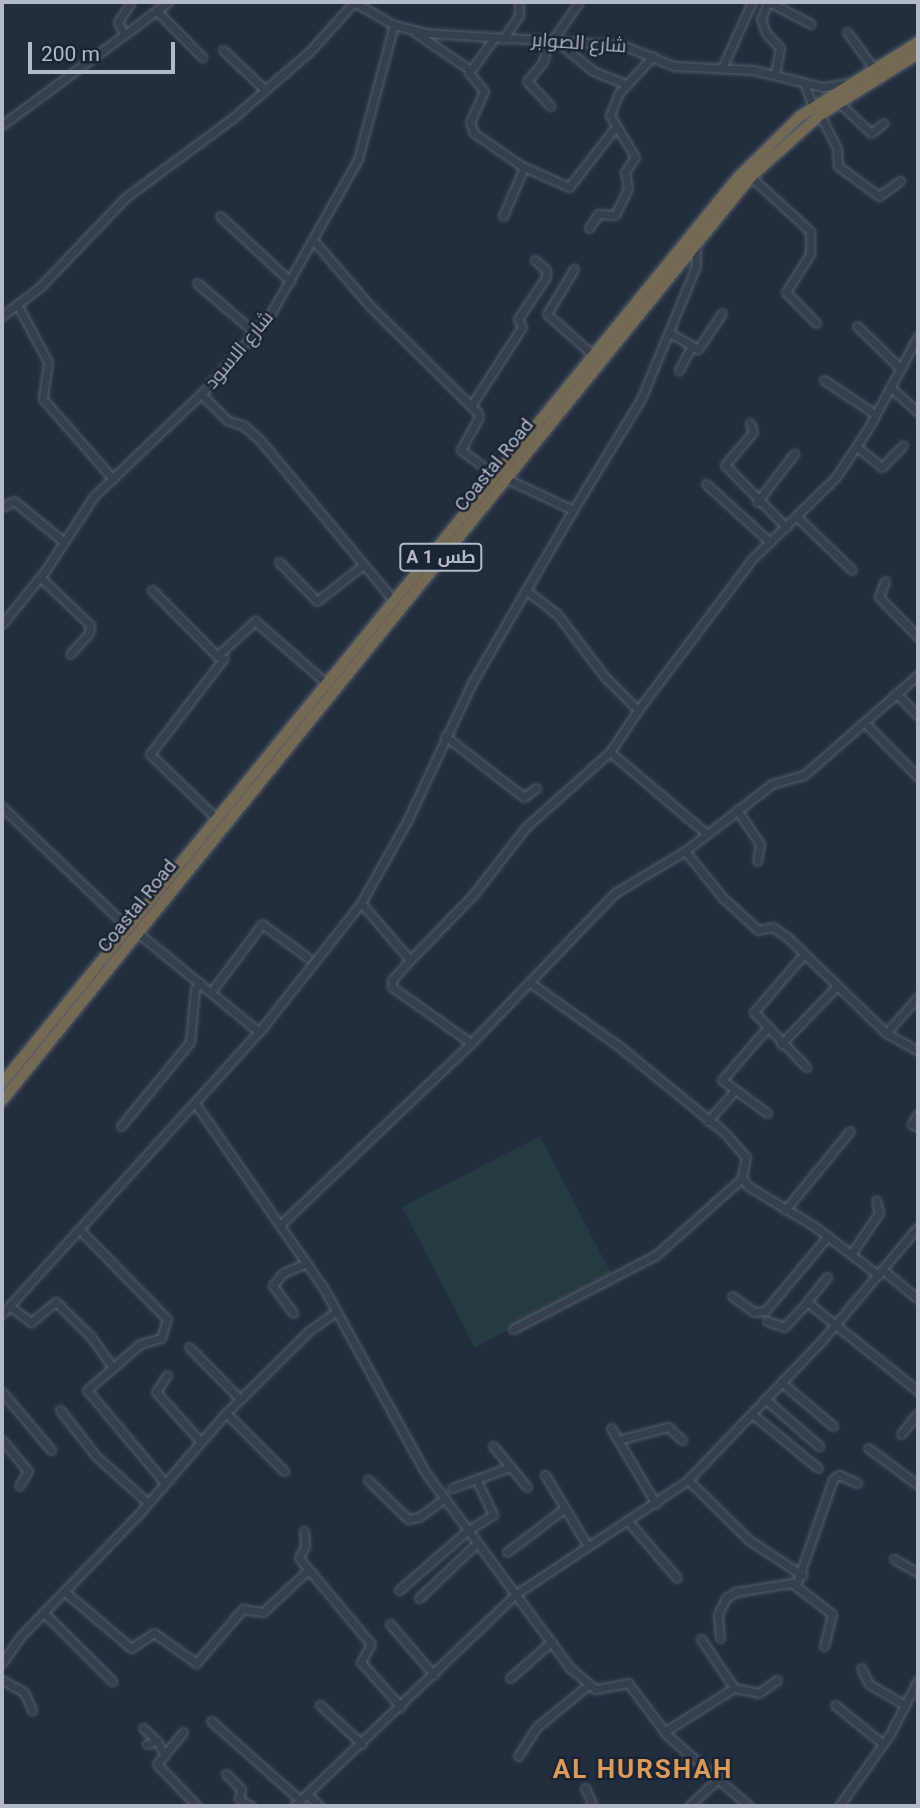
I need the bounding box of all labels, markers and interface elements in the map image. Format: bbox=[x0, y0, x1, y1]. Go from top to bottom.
scale bar bbox=[32, 28, 178, 72]
street label: شارع الصوابر bbox=[531, 28, 627, 58]
text: 200 m bbox=[41, 42, 100, 66]
street label: شارع الاسود bbox=[200, 306, 278, 394]
street label: Coastal Road bbox=[450, 414, 538, 516]
road number: A 1 طس bbox=[399, 542, 483, 572]
street label: Coastal Road bbox=[93, 855, 181, 957]
district label: AL HURSHAH bbox=[554, 1754, 732, 1786]

